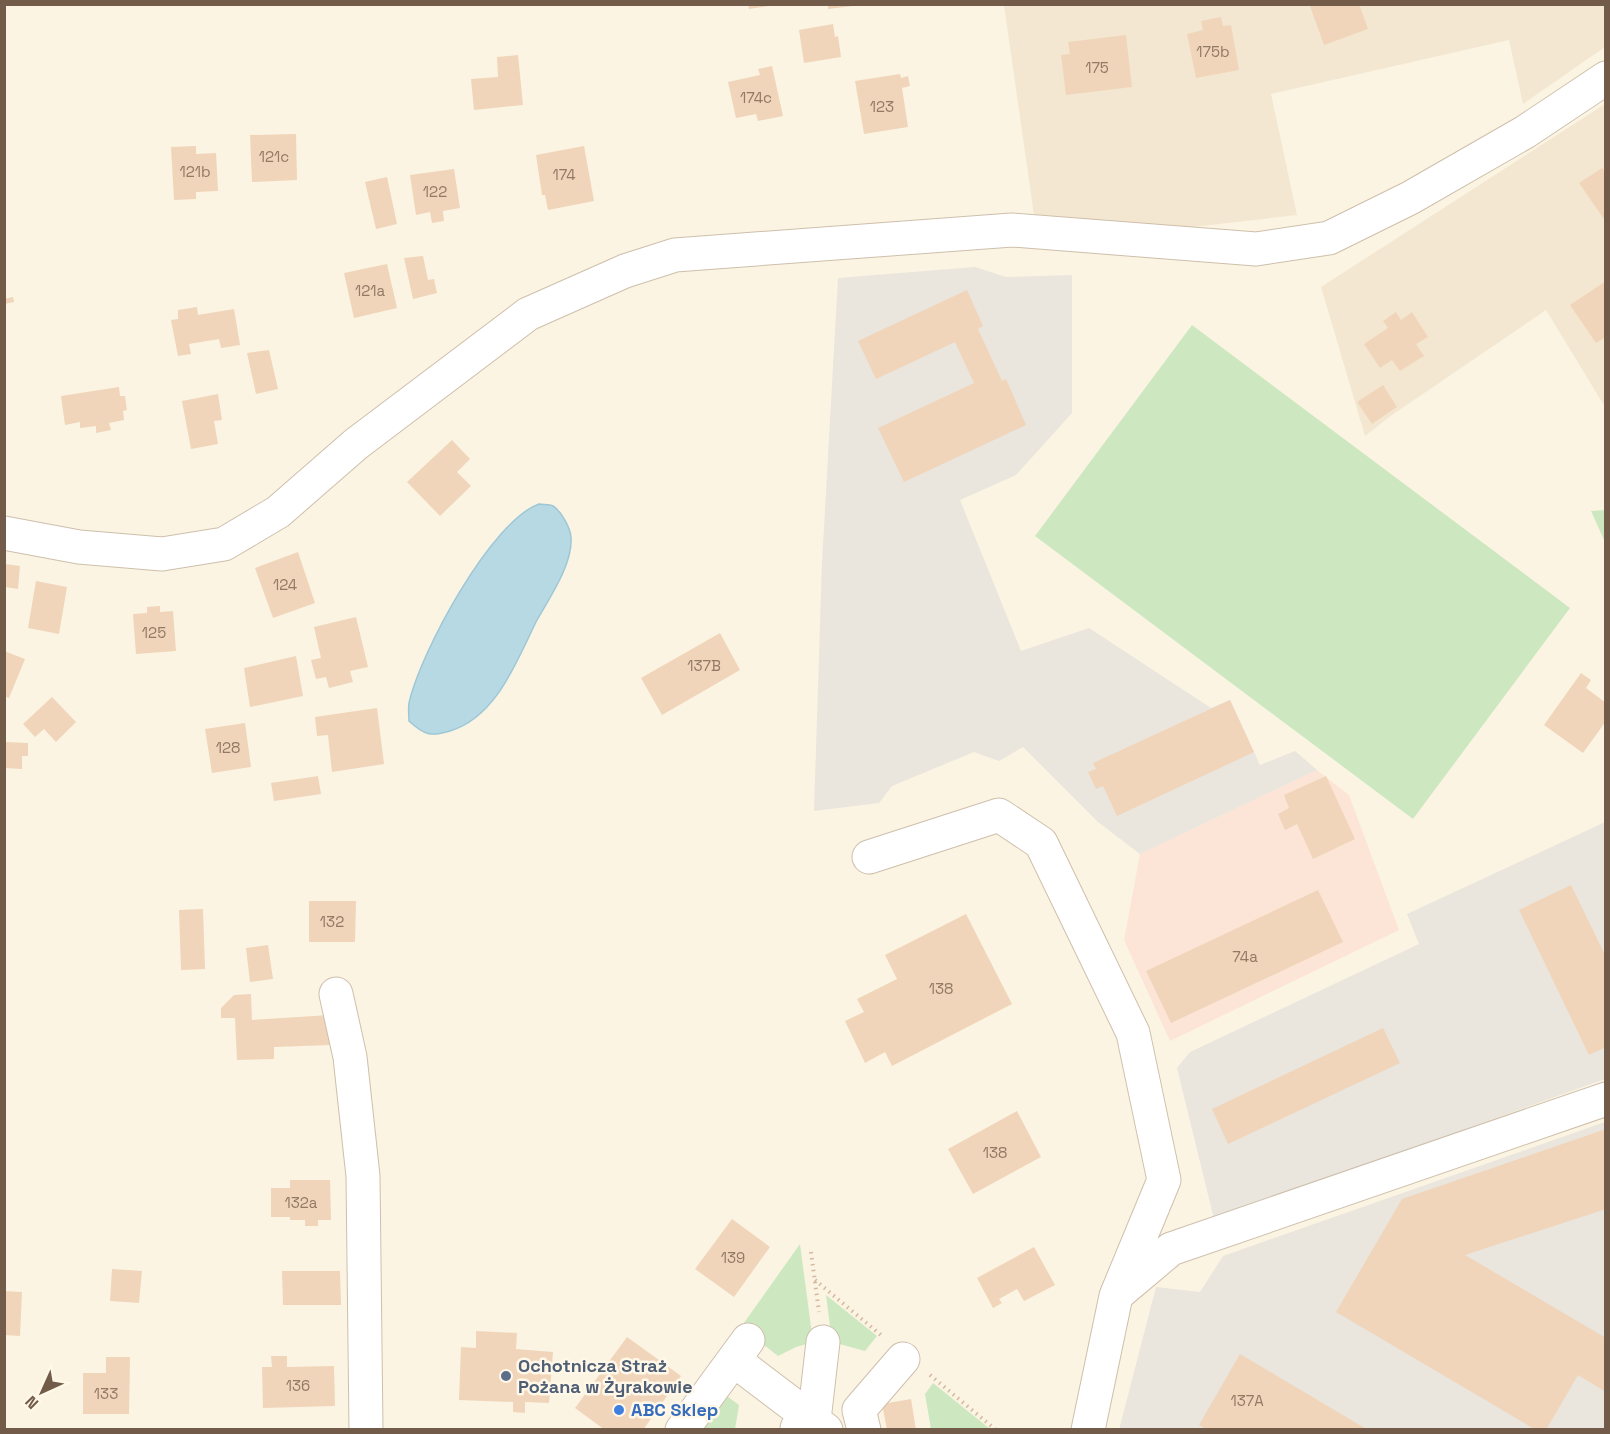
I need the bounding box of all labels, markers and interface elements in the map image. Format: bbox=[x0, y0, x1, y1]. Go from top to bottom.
house number: 175b bbox=[1196, 42, 1230, 61]
house number: 175 bbox=[1085, 58, 1109, 77]
house number: 174c bbox=[740, 88, 772, 107]
house number: 123 bbox=[870, 97, 894, 116]
house number: 121c bbox=[259, 147, 289, 166]
house number: 121b bbox=[179, 162, 211, 181]
house number: 174 bbox=[552, 165, 576, 184]
house number: 122 bbox=[423, 182, 447, 201]
house number: 121a bbox=[355, 281, 385, 300]
house number: 124 bbox=[273, 575, 297, 594]
house number: 125 bbox=[142, 623, 166, 642]
house number: 137B bbox=[687, 656, 721, 675]
house number: 128 bbox=[216, 738, 240, 757]
house number: 132 bbox=[320, 912, 344, 931]
house number: 74a bbox=[1232, 947, 1258, 966]
house number: 138 bbox=[929, 979, 953, 998]
house number: 138 bbox=[983, 1143, 1007, 1162]
house number: 132a bbox=[284, 1193, 318, 1212]
house number: 139 bbox=[721, 1248, 745, 1267]
place label: Ochotnicza Straż Pożana w Żyrakowie bbox=[518, 1354, 693, 1398]
north arrow bbox=[12, 1362, 72, 1422]
marker: Ochotnicza Straż Pożana w Żyrakowie bbox=[499, 1369, 513, 1383]
house number: 136 bbox=[286, 1376, 310, 1395]
house number: 133 bbox=[94, 1384, 118, 1403]
text: N bbox=[21, 1391, 43, 1413]
house number: 137A bbox=[1230, 1391, 1264, 1410]
place label: ABC Sklep bbox=[631, 1398, 718, 1421]
marker: ABC Sklep bbox=[612, 1403, 626, 1417]

